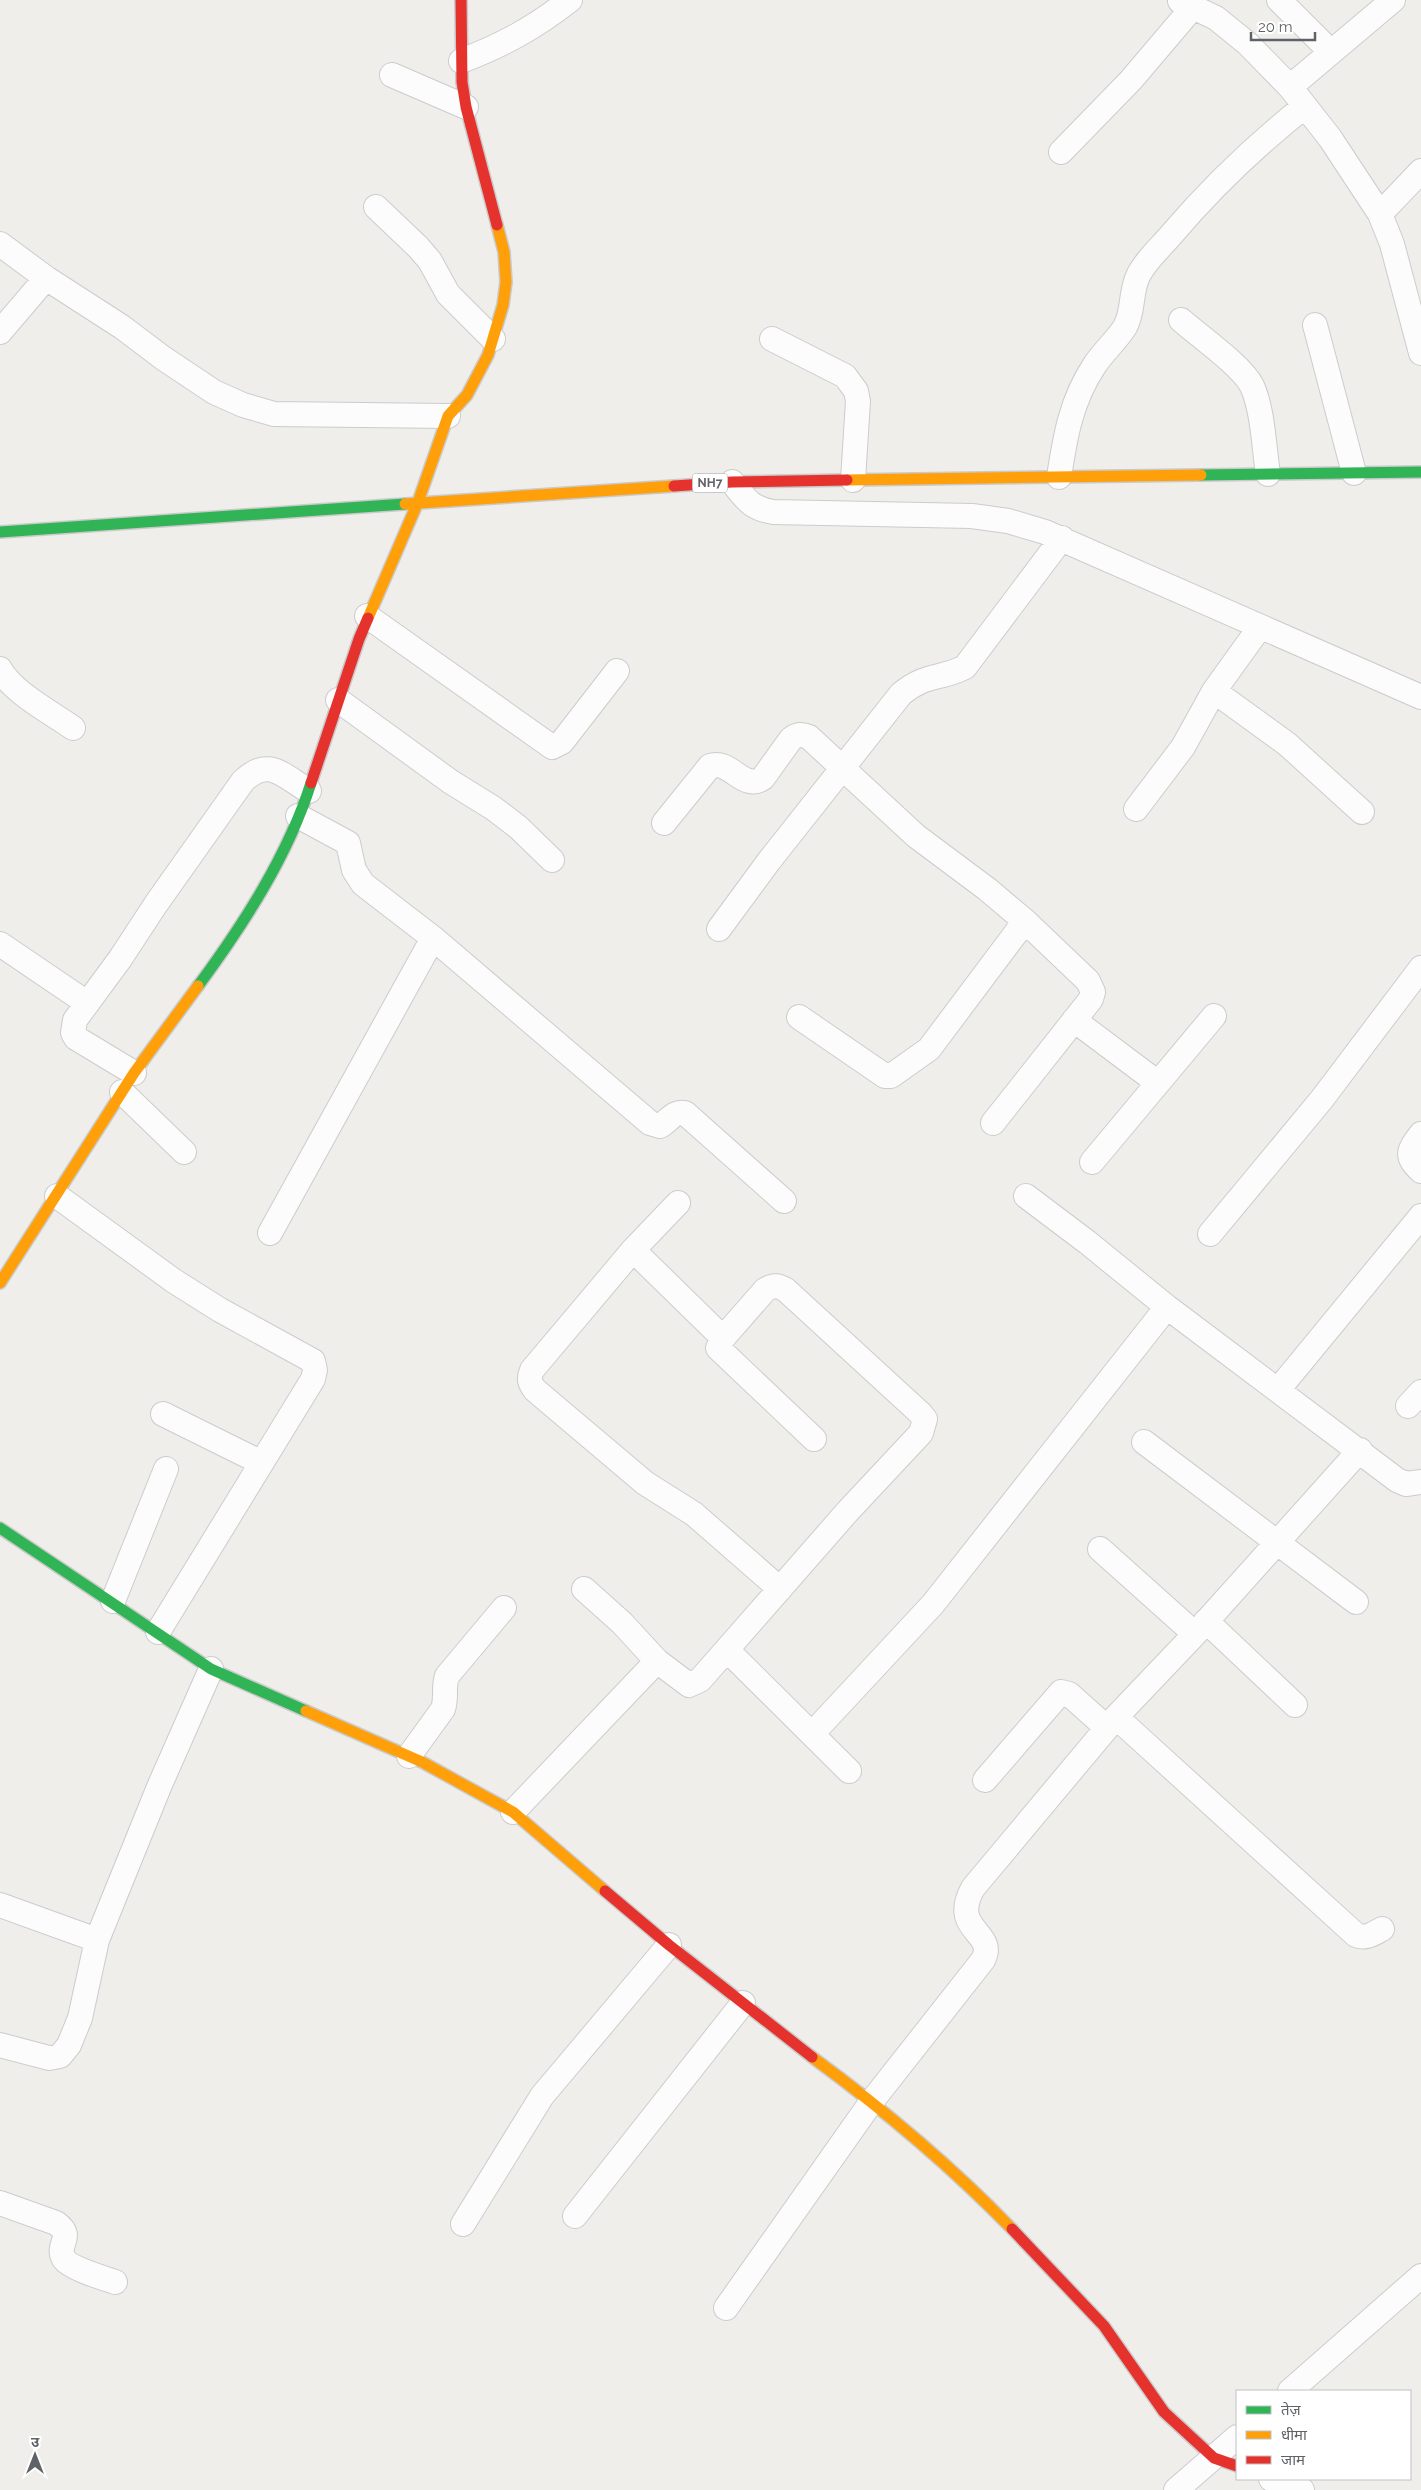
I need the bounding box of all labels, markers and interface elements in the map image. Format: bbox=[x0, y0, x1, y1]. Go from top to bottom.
scale bar bbox=[1251, 10, 1315, 42]
text: 20 m bbox=[1258, 18, 1293, 36]
road number: NH7 bbox=[692, 473, 728, 492]
legend bbox=[1236, 2390, 1411, 2480]
text: तेज़ bbox=[1281, 2401, 1302, 2419]
text: धीमा bbox=[1281, 2426, 1308, 2444]
north arrow bbox=[10, 2430, 60, 2480]
text: उ bbox=[31, 2434, 40, 2450]
text: जाम bbox=[1281, 2451, 1306, 2469]

